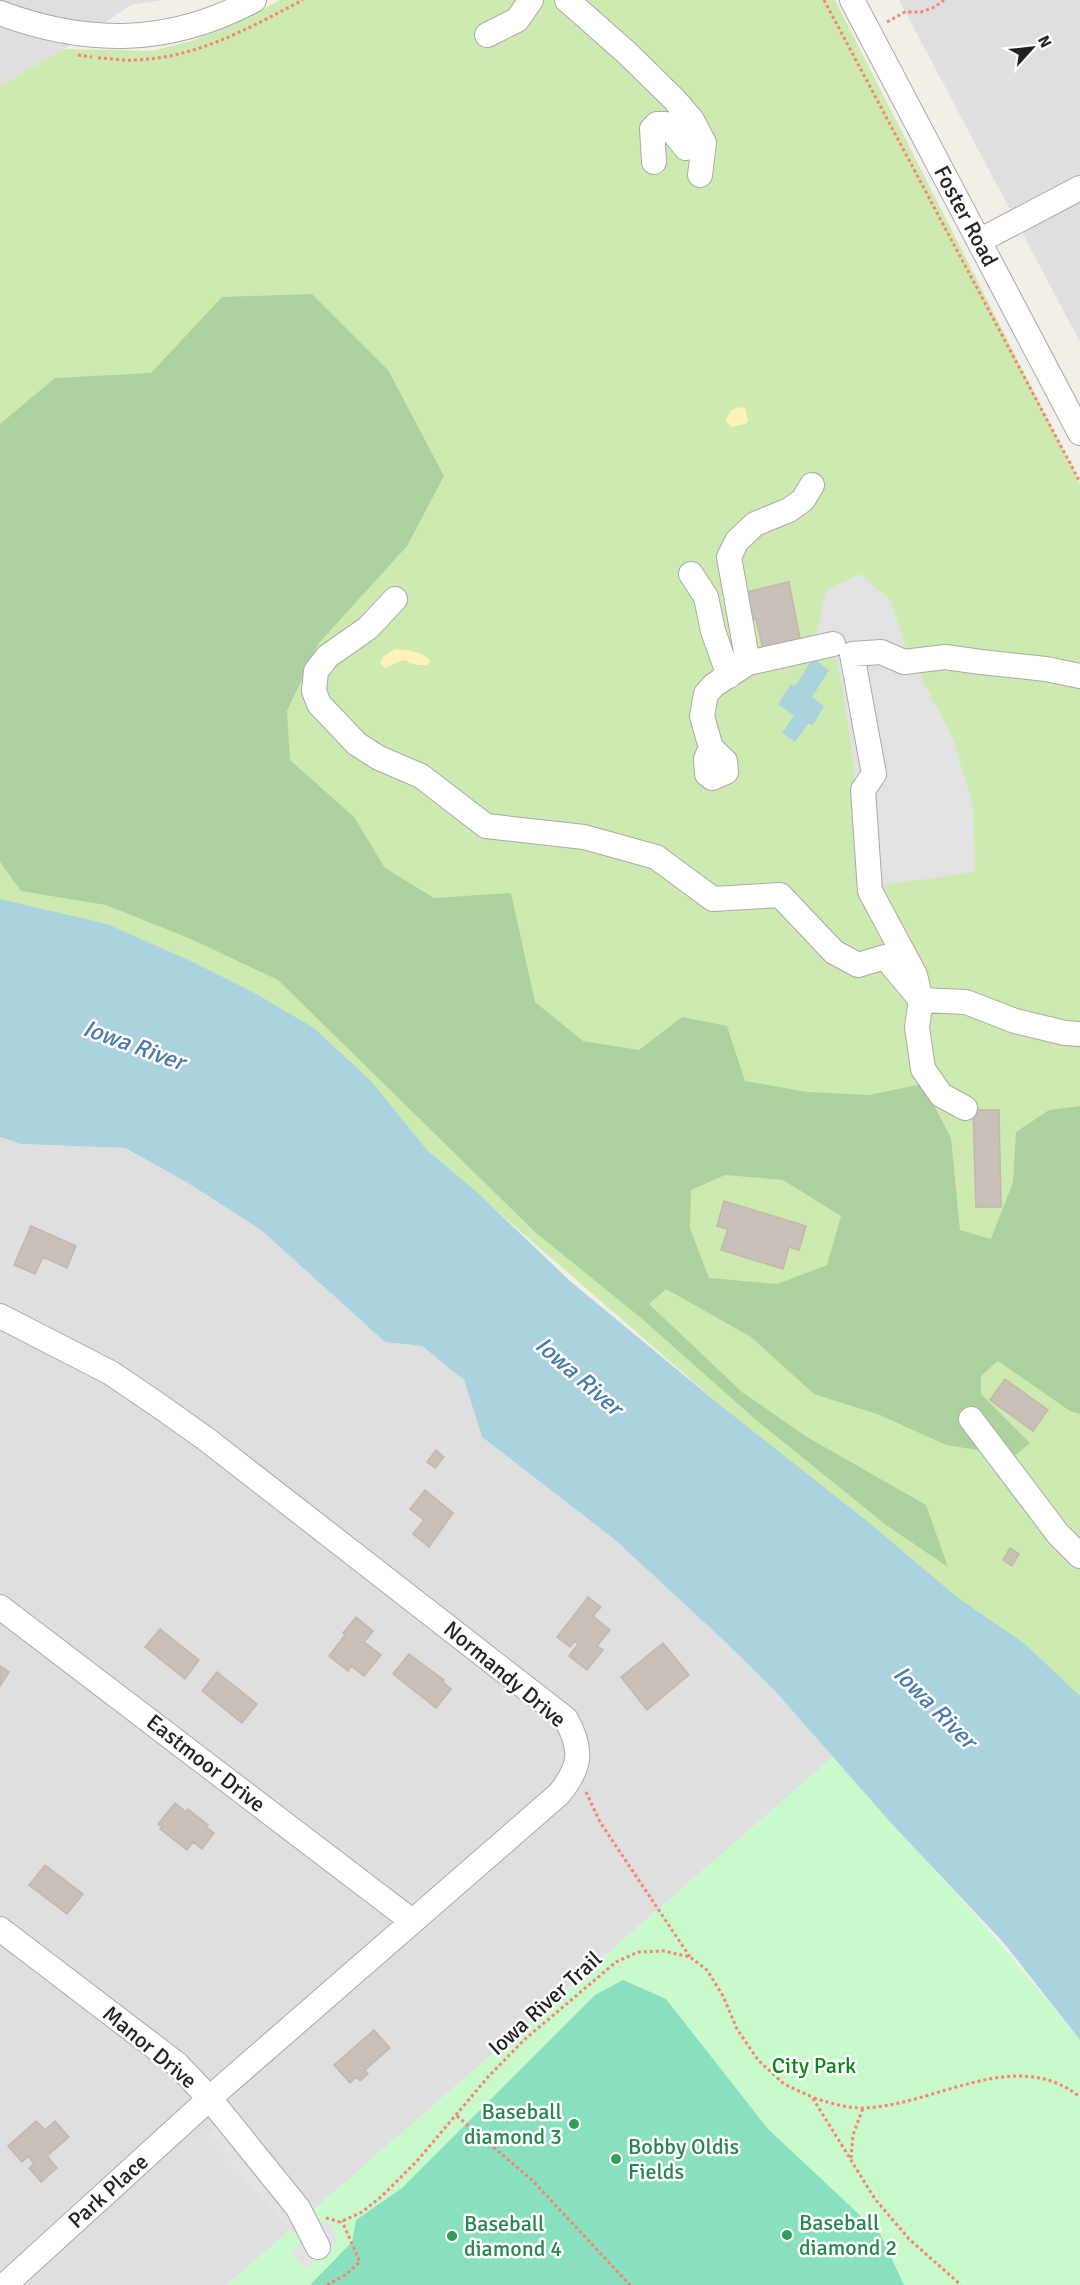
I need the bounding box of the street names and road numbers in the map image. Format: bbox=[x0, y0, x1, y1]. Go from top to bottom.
street label: Foster Road bbox=[928, 161, 1004, 271]
street label: Normandy Drive bbox=[438, 1615, 572, 1733]
street label: Eastmoor Drive bbox=[141, 1708, 271, 1818]
street label: Iowa River Trail bbox=[483, 1945, 607, 2061]
street label: Manor Drive bbox=[97, 2000, 203, 2094]
street label: Park Place bbox=[62, 2148, 154, 2234]

